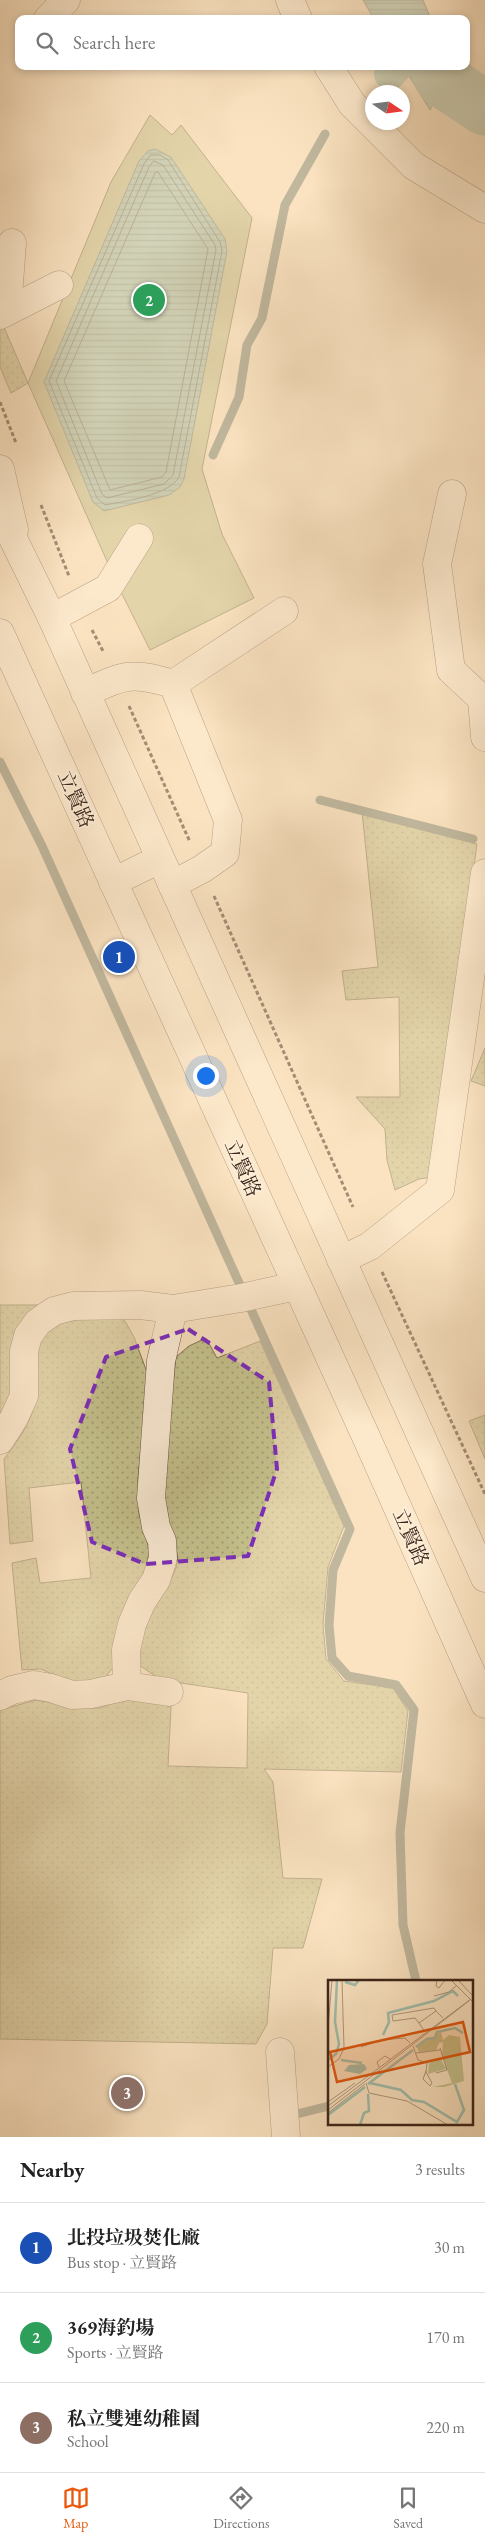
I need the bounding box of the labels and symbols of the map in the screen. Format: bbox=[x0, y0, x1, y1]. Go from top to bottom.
north arrow bbox=[365, 85, 410, 130]
pin: 2 bbox=[133, 281, 165, 319]
street label: 立賢路 bbox=[52, 766, 100, 832]
pin: 1 bbox=[103, 938, 135, 976]
your location bbox=[193, 1063, 219, 1089]
street label: 立賢路 bbox=[219, 1135, 267, 1201]
street label: 立賢路 bbox=[387, 1504, 435, 1570]
inset map bbox=[328, 1980, 472, 2124]
pin: 3 bbox=[111, 2074, 143, 2112]

